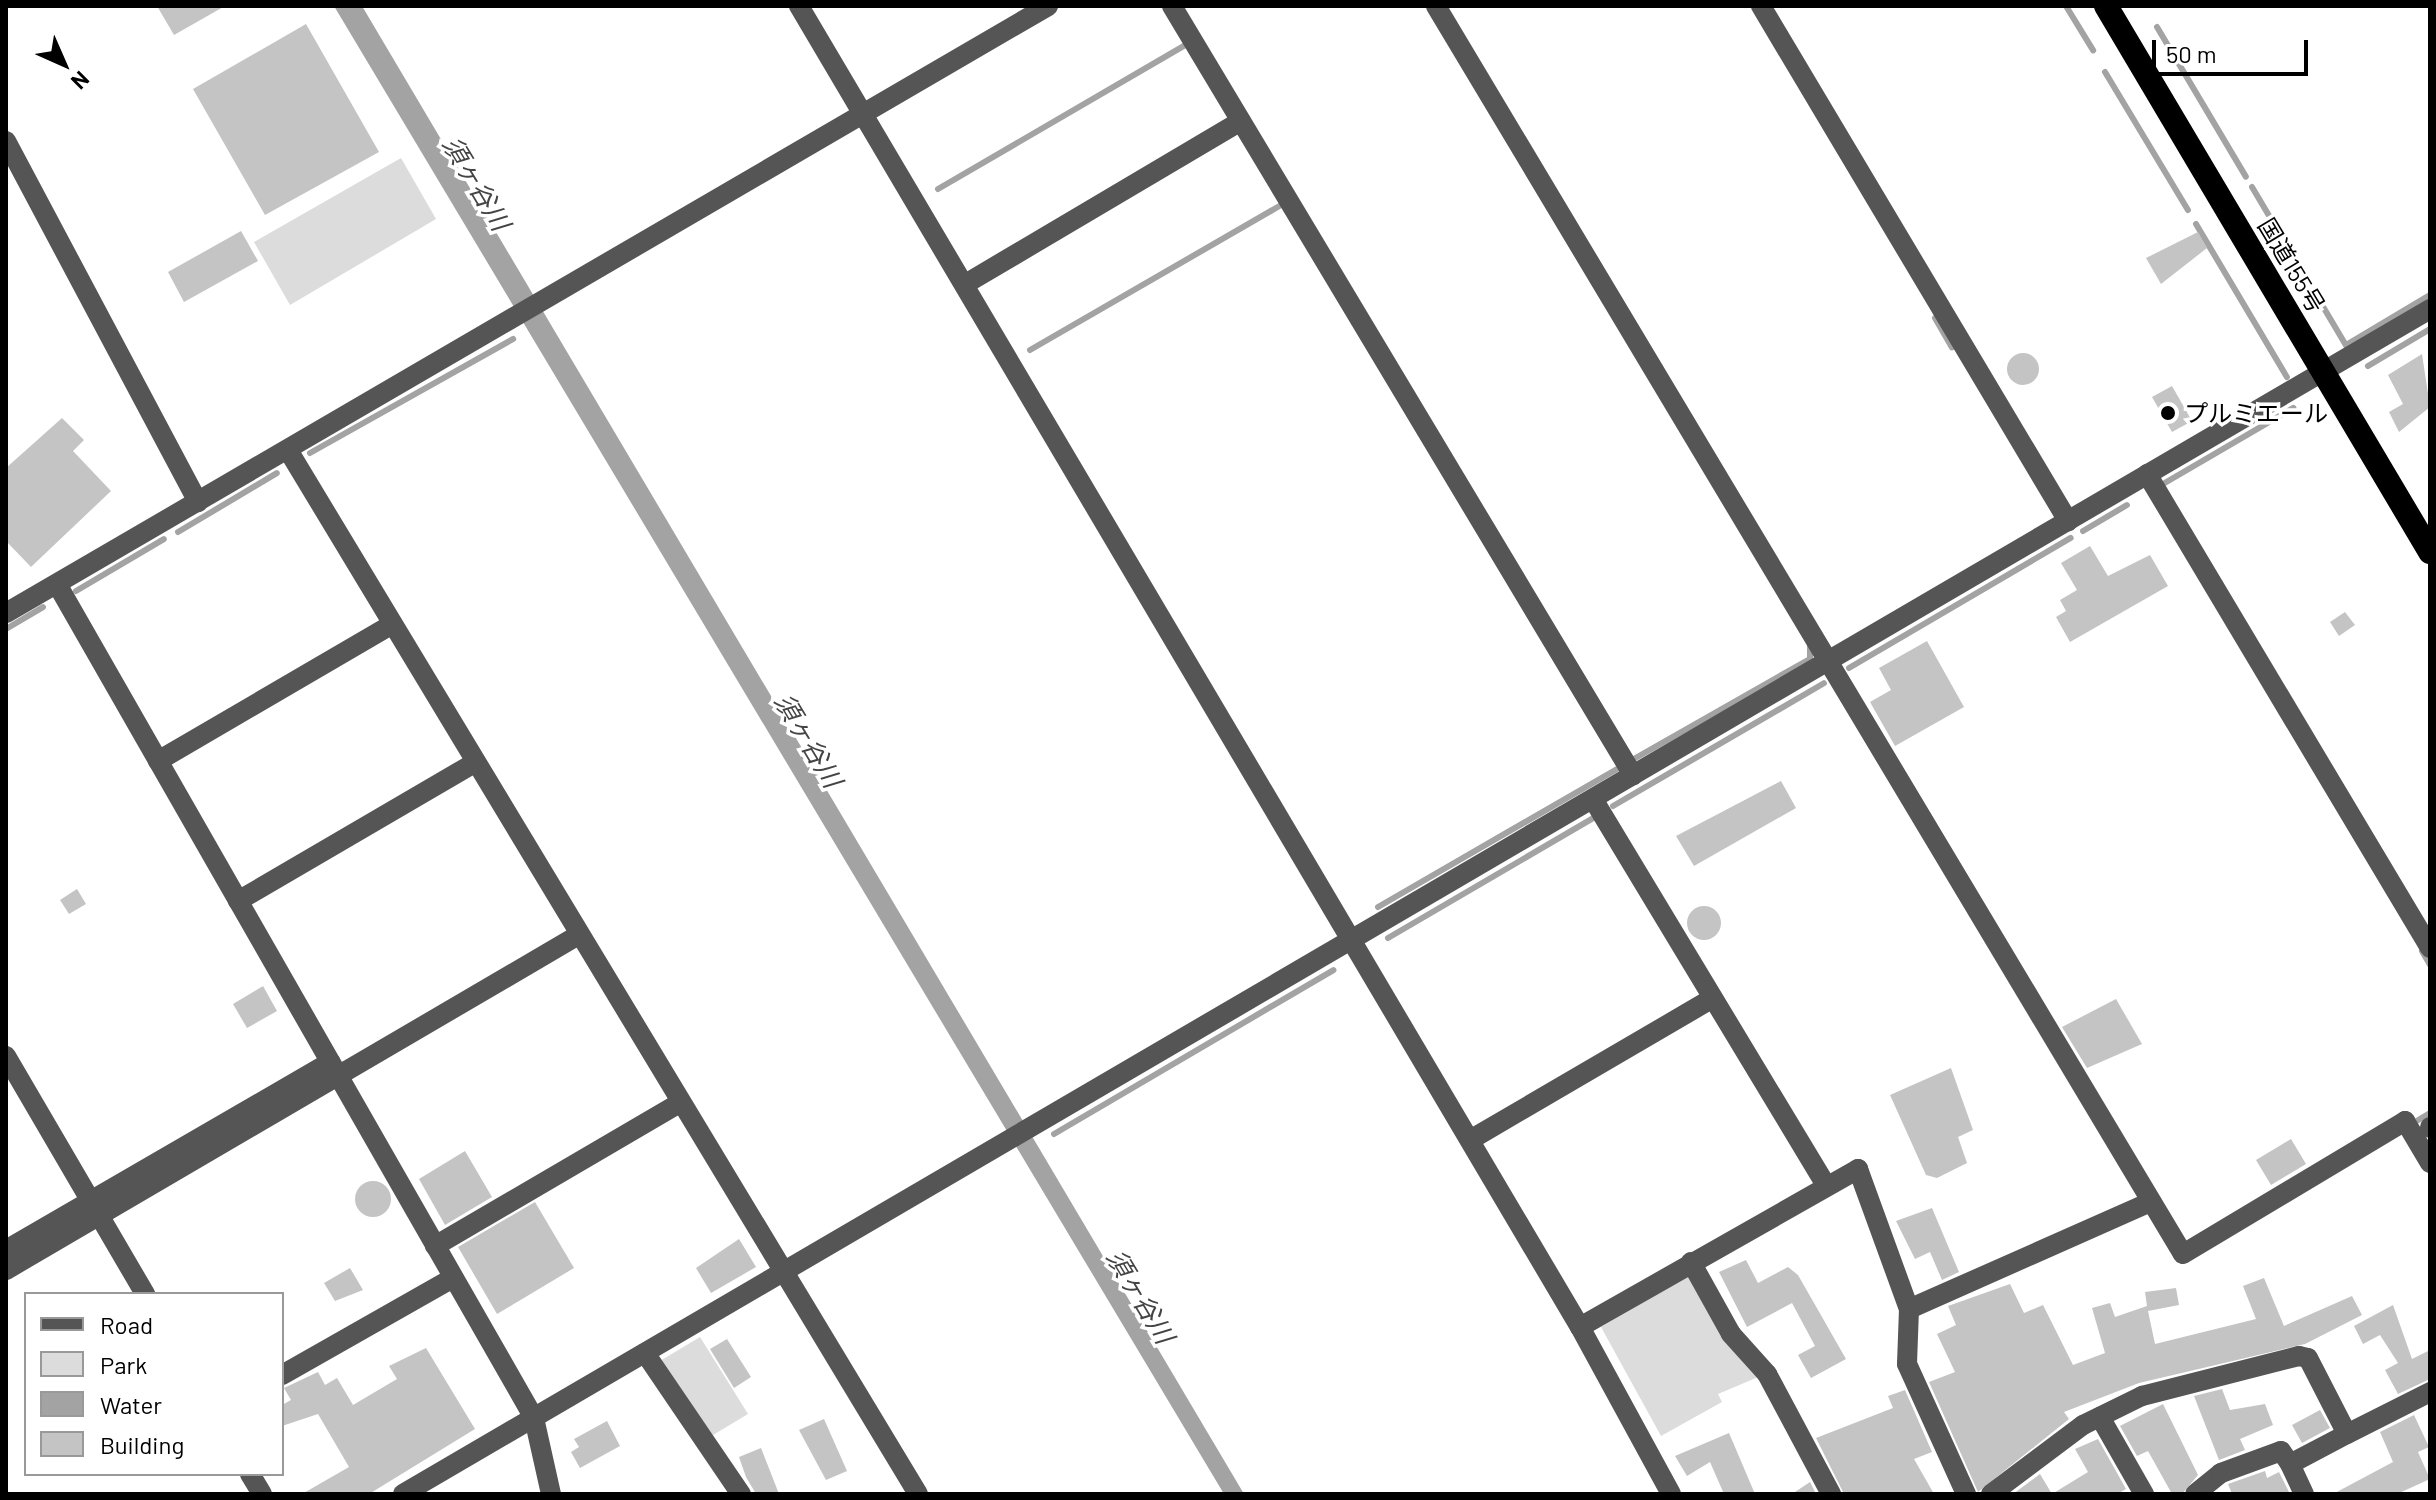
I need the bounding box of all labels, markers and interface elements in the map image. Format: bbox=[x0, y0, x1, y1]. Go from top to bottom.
north arrow bbox=[24, 24, 104, 104]
scale bar bbox=[2156, 24, 2312, 74]
text: 50 m bbox=[2166, 39, 2217, 68]
text: N bbox=[67, 67, 95, 95]
water label: 須ヶ谷川 bbox=[437, 130, 517, 236]
street label: 国道155号 bbox=[2253, 213, 2331, 317]
place label: プルミエール bbox=[2184, 399, 2328, 427]
marker: プルミエール bbox=[2159, 404, 2177, 422]
water label: 須ヶ谷川 bbox=[769, 687, 849, 793]
water label: 須ヶ谷川 bbox=[1101, 1243, 1181, 1349]
legend bbox=[24, 1292, 284, 1476]
text: Road bbox=[100, 1310, 153, 1339]
text: Park bbox=[100, 1350, 147, 1379]
text: Water bbox=[100, 1390, 162, 1419]
text: Building bbox=[100, 1430, 184, 1459]

